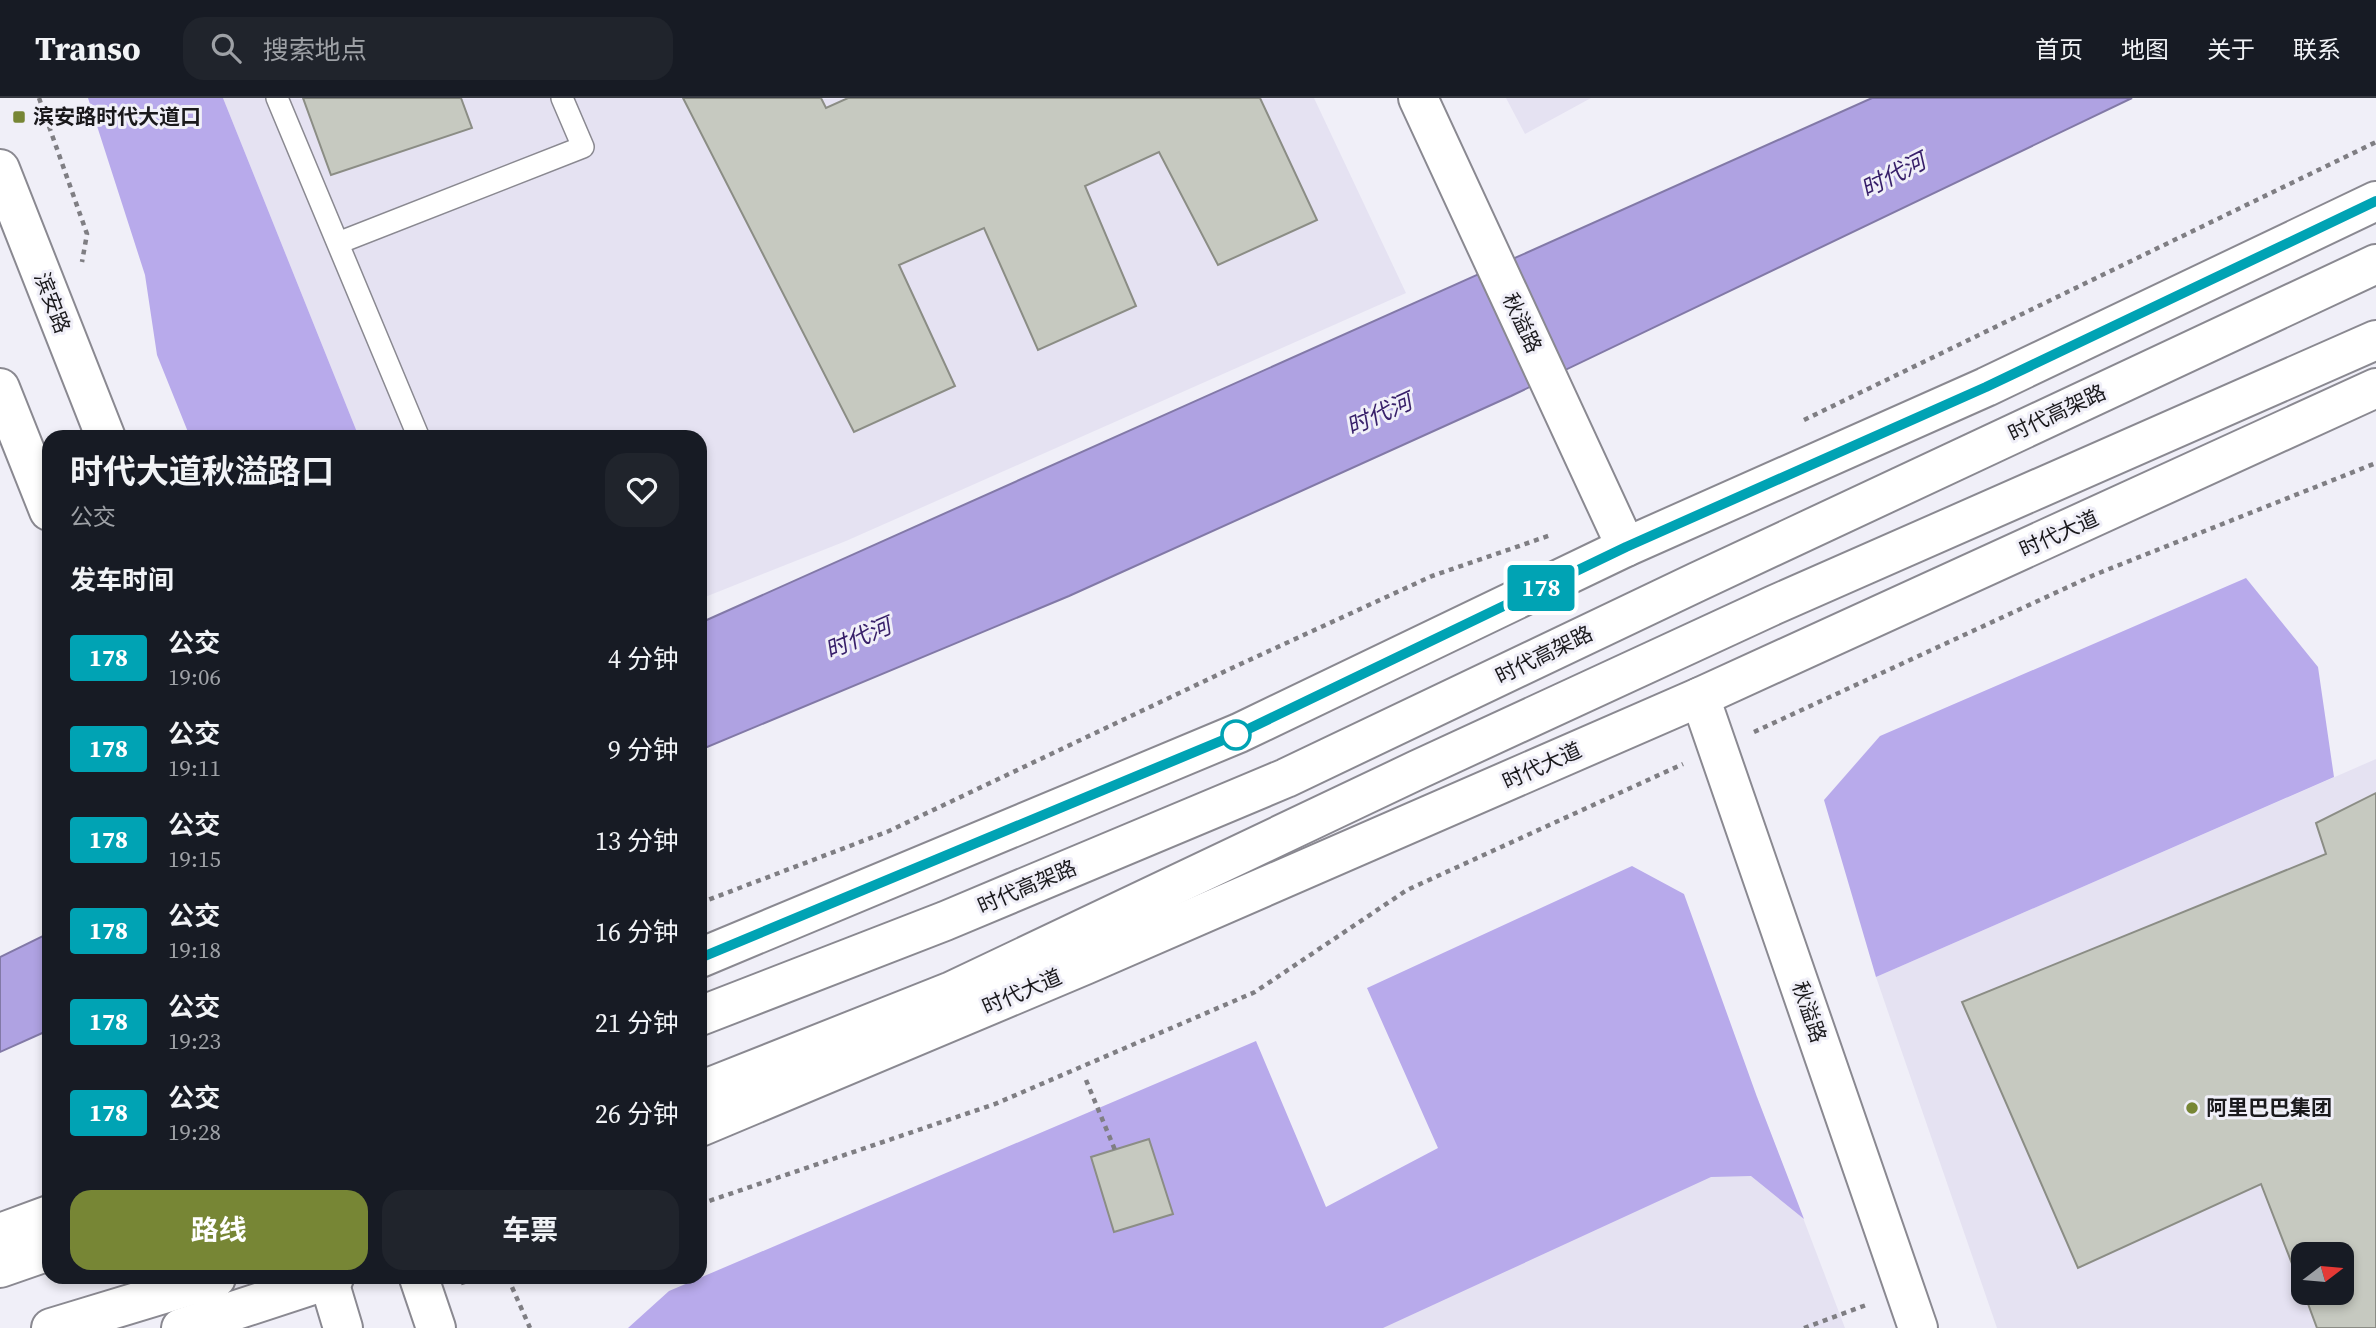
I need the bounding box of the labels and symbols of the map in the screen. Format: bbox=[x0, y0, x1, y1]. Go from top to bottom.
place label: 滨安路时代大道口 bbox=[33, 102, 201, 131]
marker: 滨安路时代大道口 bbox=[11, 109, 27, 125]
water label: 时代河 bbox=[1855, 143, 1935, 205]
street label: 滨安路 bbox=[28, 268, 77, 337]
street label: 秋溢路 bbox=[1496, 288, 1549, 357]
street label: 时代高架路 bbox=[2003, 377, 2110, 448]
water label: 时代河 bbox=[1341, 384, 1421, 443]
street label: 时代大道 bbox=[2015, 503, 2103, 564]
line badge: 178 bbox=[1501, 565, 1581, 611]
water label: 时代河 bbox=[820, 608, 900, 666]
street label: 时代高架路 bbox=[1490, 619, 1597, 691]
unlabelled marker bbox=[1221, 720, 1251, 750]
street label: 时代大道 bbox=[1498, 735, 1586, 796]
street label: 时代高架路 bbox=[973, 853, 1081, 920]
street label: 时代大道 bbox=[977, 962, 1066, 1021]
street label: 秋溢路 bbox=[1786, 977, 1833, 1046]
place label: 阿里巴巴集团 bbox=[2206, 1093, 2332, 1122]
marker: 阿里巴巴集团 bbox=[2184, 1100, 2200, 1116]
north arrow bbox=[2291, 1242, 2354, 1306]

